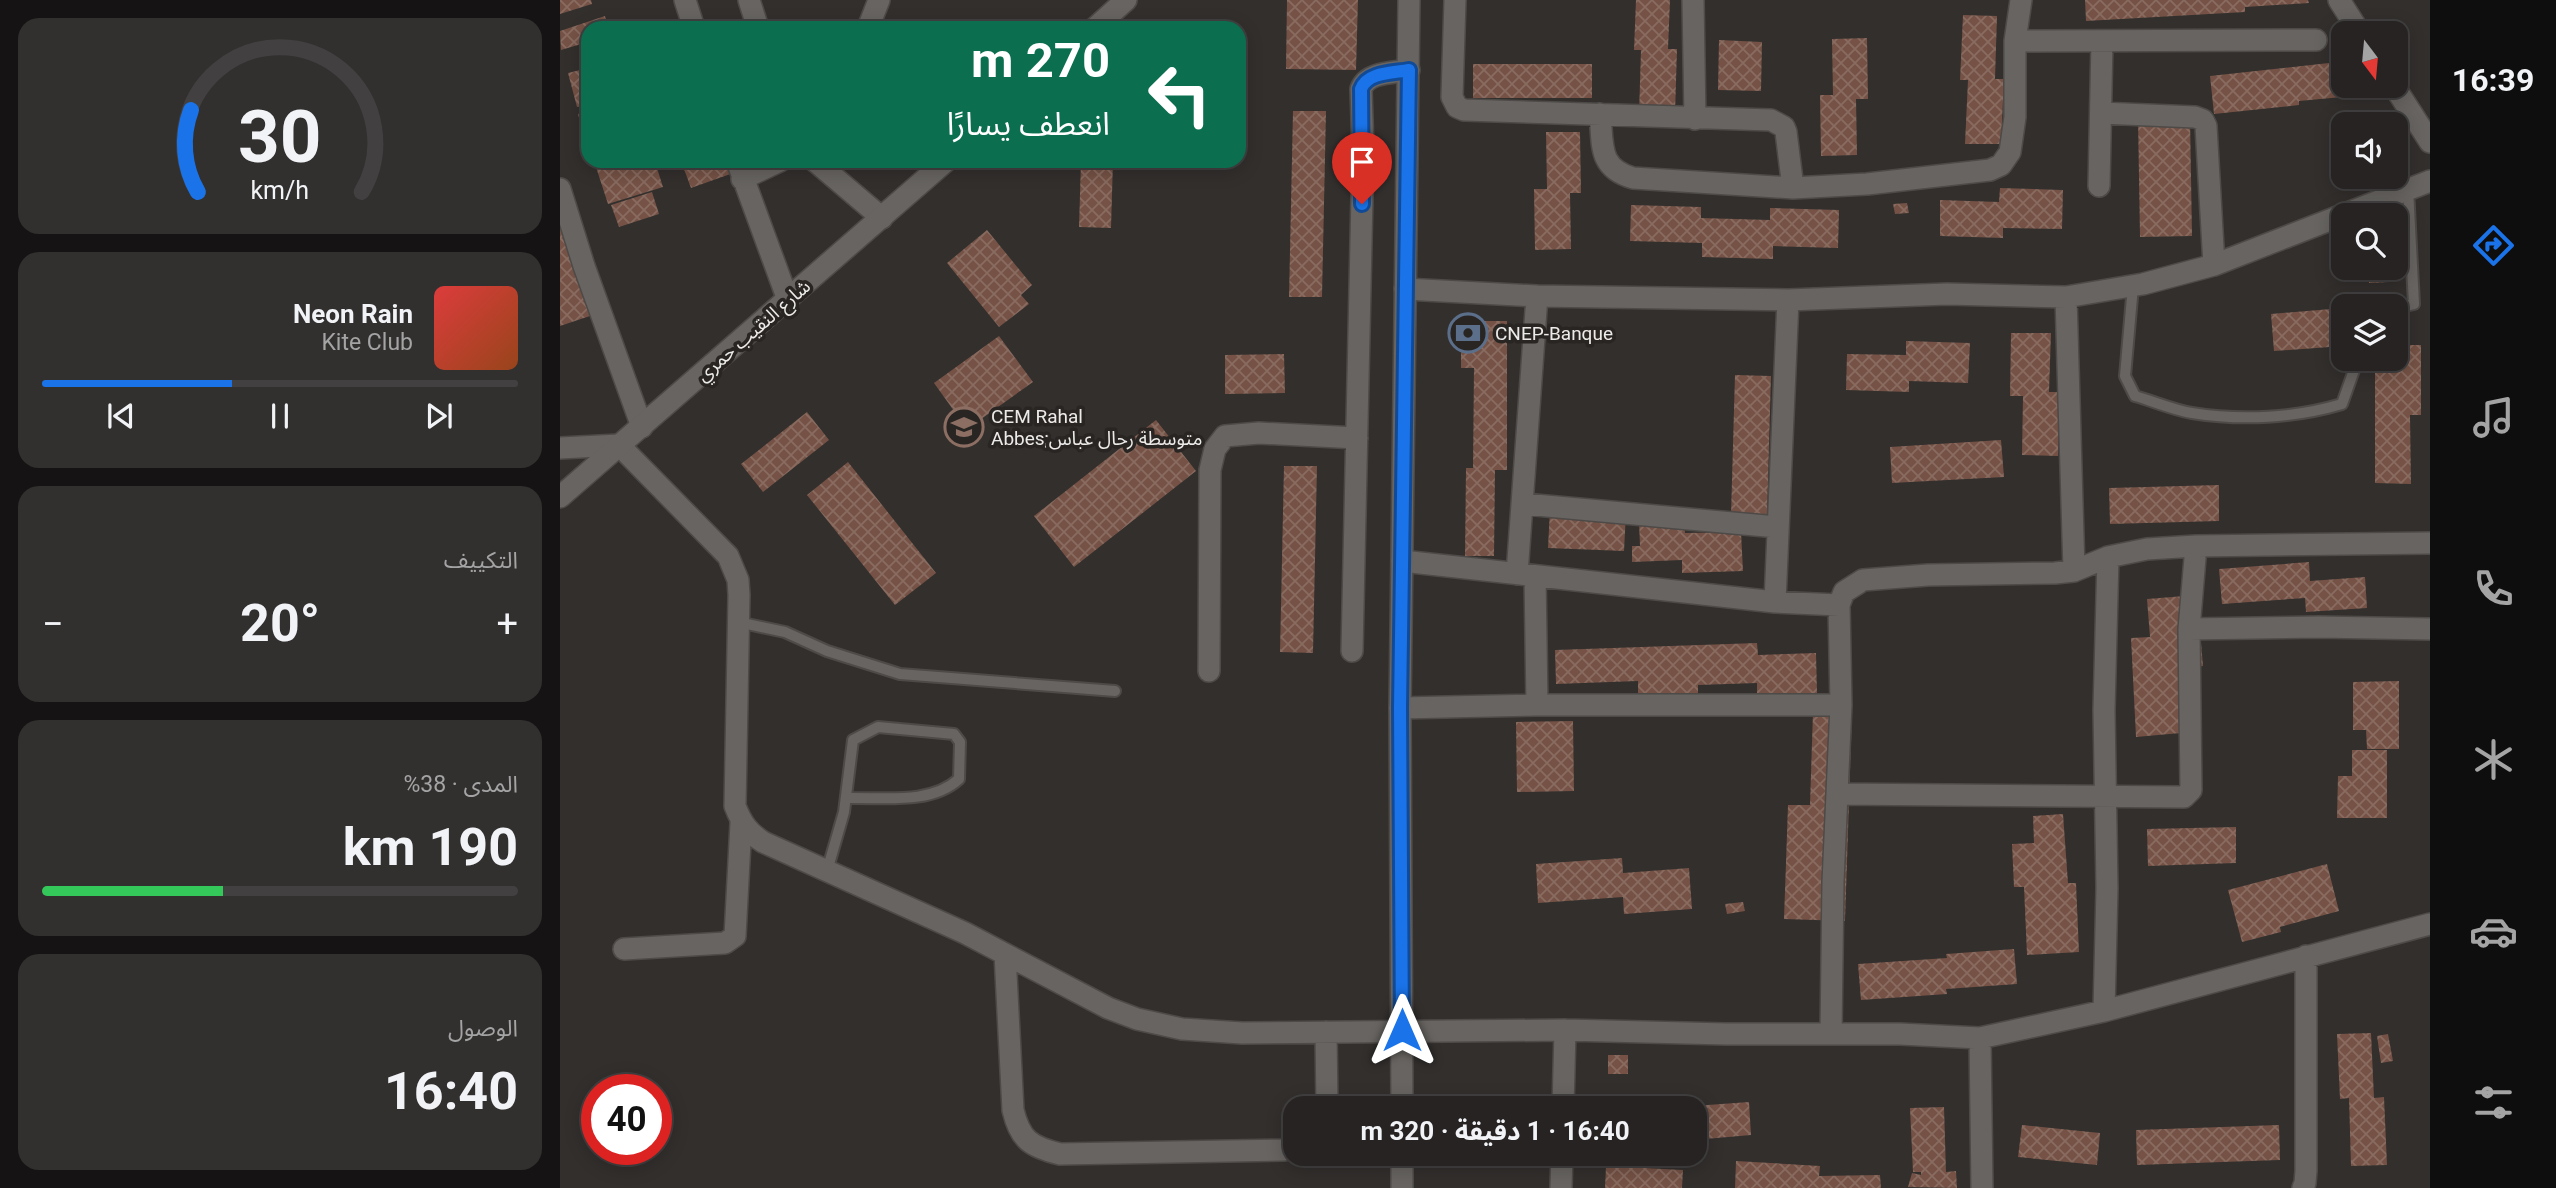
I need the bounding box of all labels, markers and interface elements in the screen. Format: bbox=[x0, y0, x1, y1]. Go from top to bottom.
north arrow bbox=[2331, 21, 2408, 98]
map controls bbox=[2331, 21, 2408, 371]
text: 270 m bbox=[971, 32, 1110, 89]
icon: left bbox=[1134, 49, 1225, 140]
text: 16:39 bbox=[2452, 61, 2534, 99]
text: 30 bbox=[238, 94, 322, 180]
text: انعطف يسارًا bbox=[947, 105, 1110, 143]
button: sound bbox=[2331, 112, 2408, 189]
pin bbox=[1332, 132, 1392, 204]
icon: arrive bbox=[1343, 143, 1381, 181]
text: km/h bbox=[251, 176, 309, 205]
button: search bbox=[2331, 203, 2408, 280]
icon: directions bbox=[2469, 221, 2518, 270]
street label: شارع النقيب حمري bbox=[692, 275, 817, 389]
button: layers bbox=[2331, 294, 2408, 371]
text: Neon Rain bbox=[293, 299, 413, 329]
bank icon: CNEP-Banque bbox=[1447, 312, 1489, 354]
place label: CNEP-Banque bbox=[1495, 322, 1613, 345]
text: Kite Club bbox=[321, 329, 413, 356]
icon: music bbox=[2469, 393, 2518, 442]
icon: previous bbox=[102, 397, 140, 435]
icon: pause bbox=[261, 397, 299, 435]
icon: next bbox=[420, 397, 458, 435]
place label: CEM Rahal Abbes;متوسطة رحال عباس bbox=[991, 405, 1202, 450]
school or university icon: CEM Rahal Abbes;متوسطة رحال عباس bbox=[943, 406, 985, 448]
text: التكييف bbox=[444, 547, 518, 574]
icon: phone bbox=[2469, 564, 2518, 613]
text: 20° bbox=[240, 593, 320, 654]
text: − bbox=[42, 602, 64, 646]
text: + bbox=[496, 602, 518, 646]
icon: climate bbox=[2469, 735, 2518, 784]
text: المدى · 38% bbox=[403, 771, 518, 798]
text: 190 km bbox=[343, 817, 518, 878]
icon: car bbox=[2469, 907, 2518, 956]
position arrow bbox=[1365, 993, 1439, 1067]
text: الوصول bbox=[448, 1015, 518, 1042]
text: 16:40 bbox=[384, 1061, 518, 1122]
speed limit sign: 40 bbox=[581, 1074, 672, 1165]
icon: filters bbox=[2469, 1078, 2518, 1127]
text: 16:40 · 1 دقيقة · 320 m bbox=[1360, 1116, 1630, 1146]

